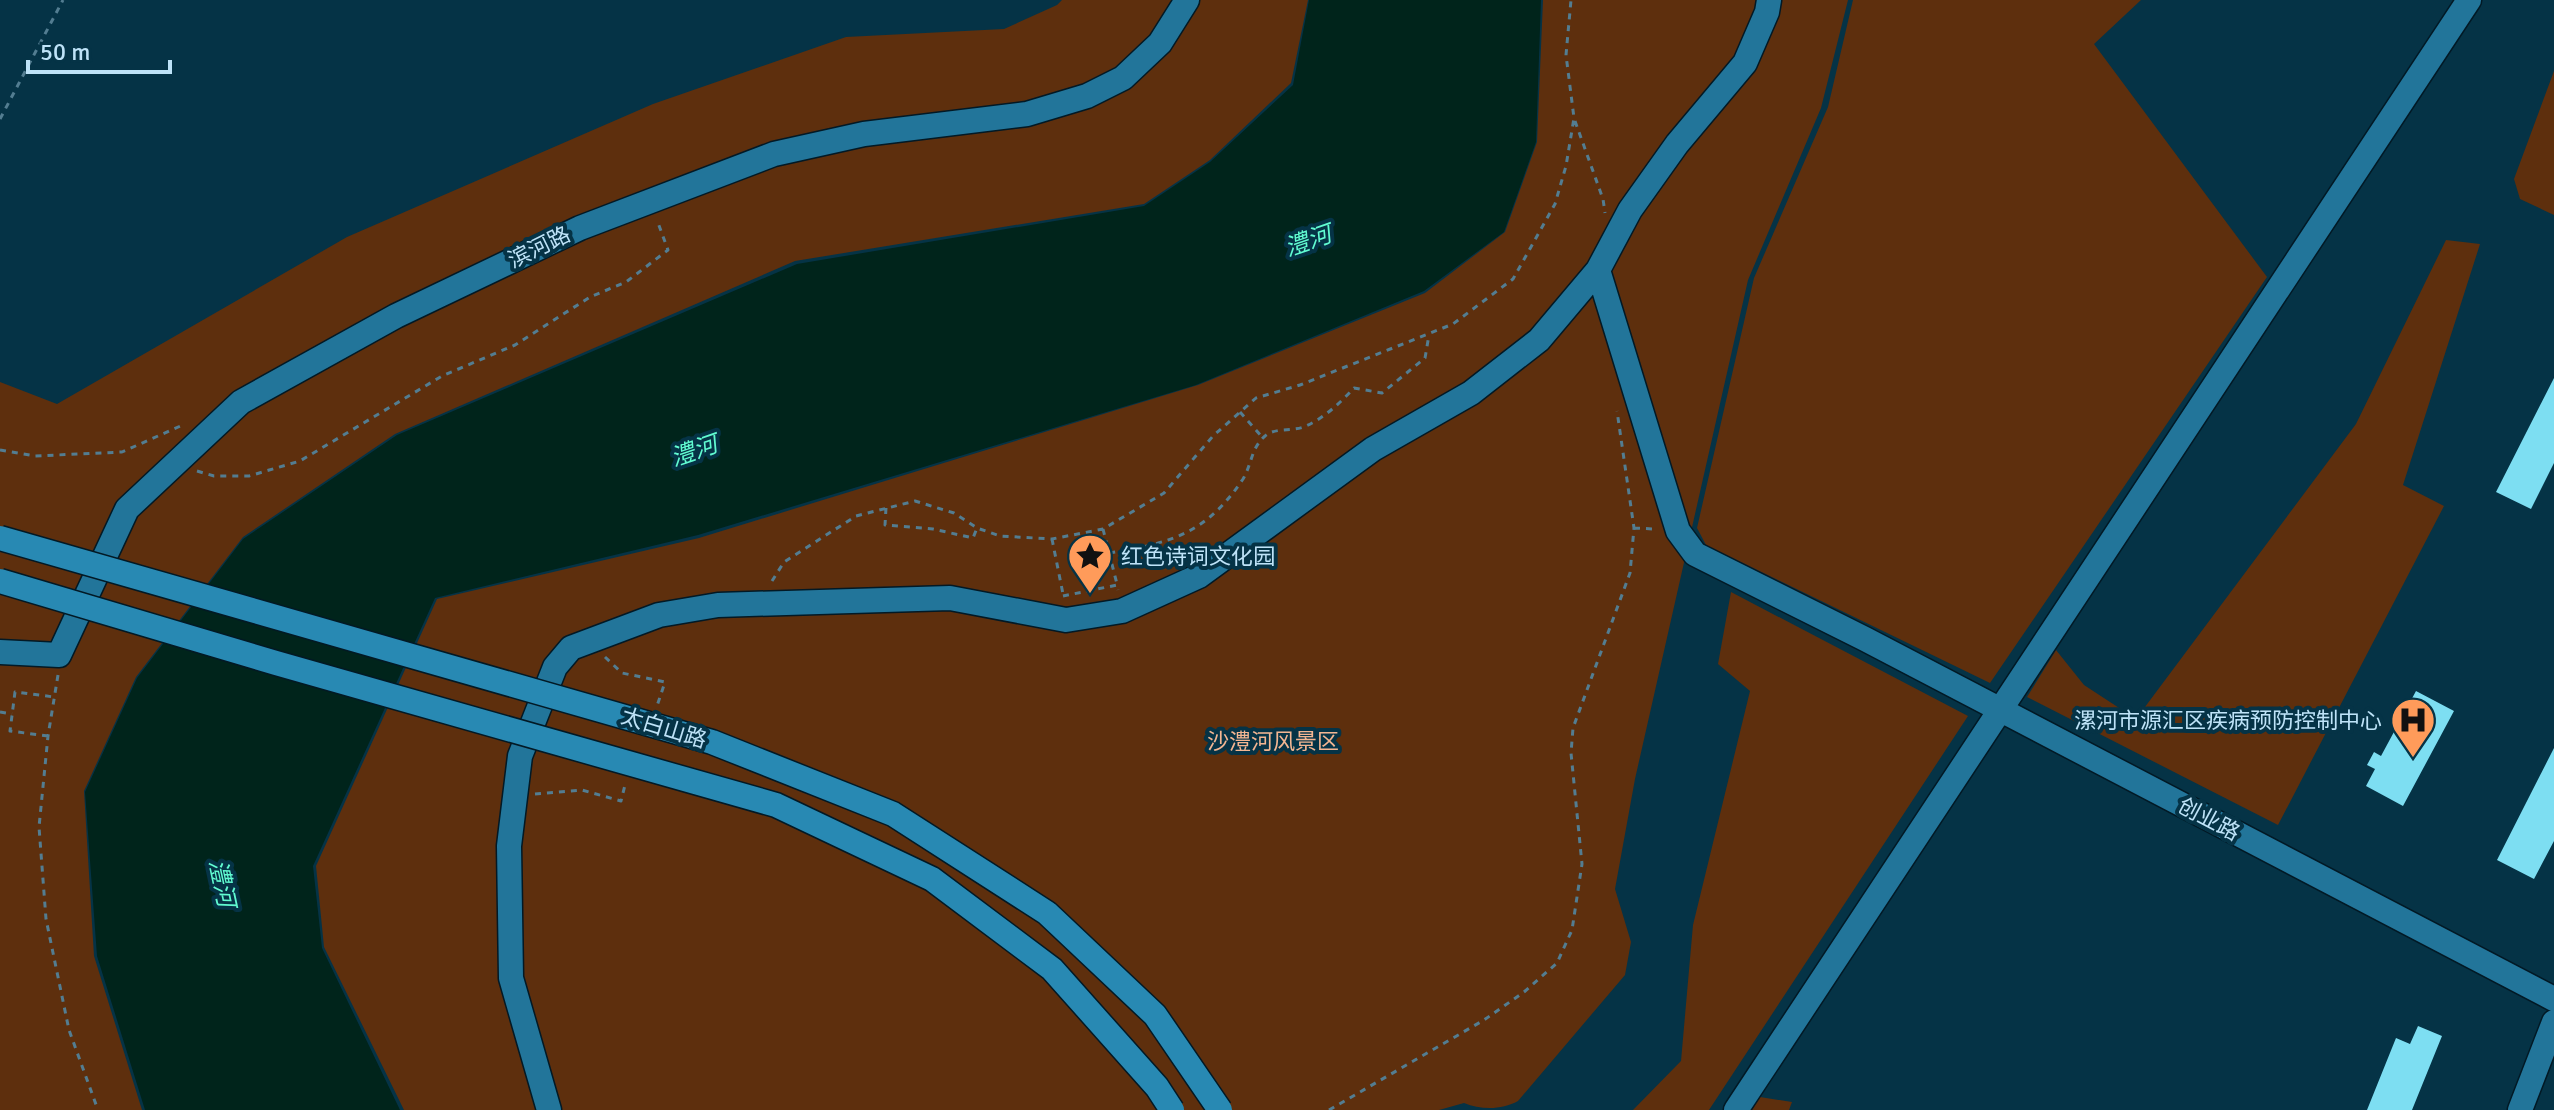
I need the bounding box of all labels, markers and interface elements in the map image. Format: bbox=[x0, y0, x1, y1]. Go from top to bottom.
scale bar bbox=[28, 24, 170, 74]
text: 50 m bbox=[40, 37, 90, 67]
water label: 澧河 bbox=[1280, 218, 1339, 263]
street label: 滨河路 bbox=[503, 220, 575, 274]
water label: 澧河 bbox=[666, 428, 725, 473]
place icon: 红色诗词文化园 bbox=[1066, 532, 1114, 595]
place label: 红色诗词文化园 bbox=[1121, 543, 1275, 570]
hospital icon: 漯河市源汇区疾病预防控制中心 bbox=[2389, 696, 2437, 759]
street label: 太白山路 bbox=[618, 702, 710, 754]
place label: 漯河市源汇区疾病预防控制中心 bbox=[2074, 707, 2382, 734]
park label: 沙澧河风景区 bbox=[1207, 728, 1339, 755]
street label: 创业路 bbox=[2174, 792, 2244, 846]
water label: 澧河 bbox=[202, 856, 242, 914]

